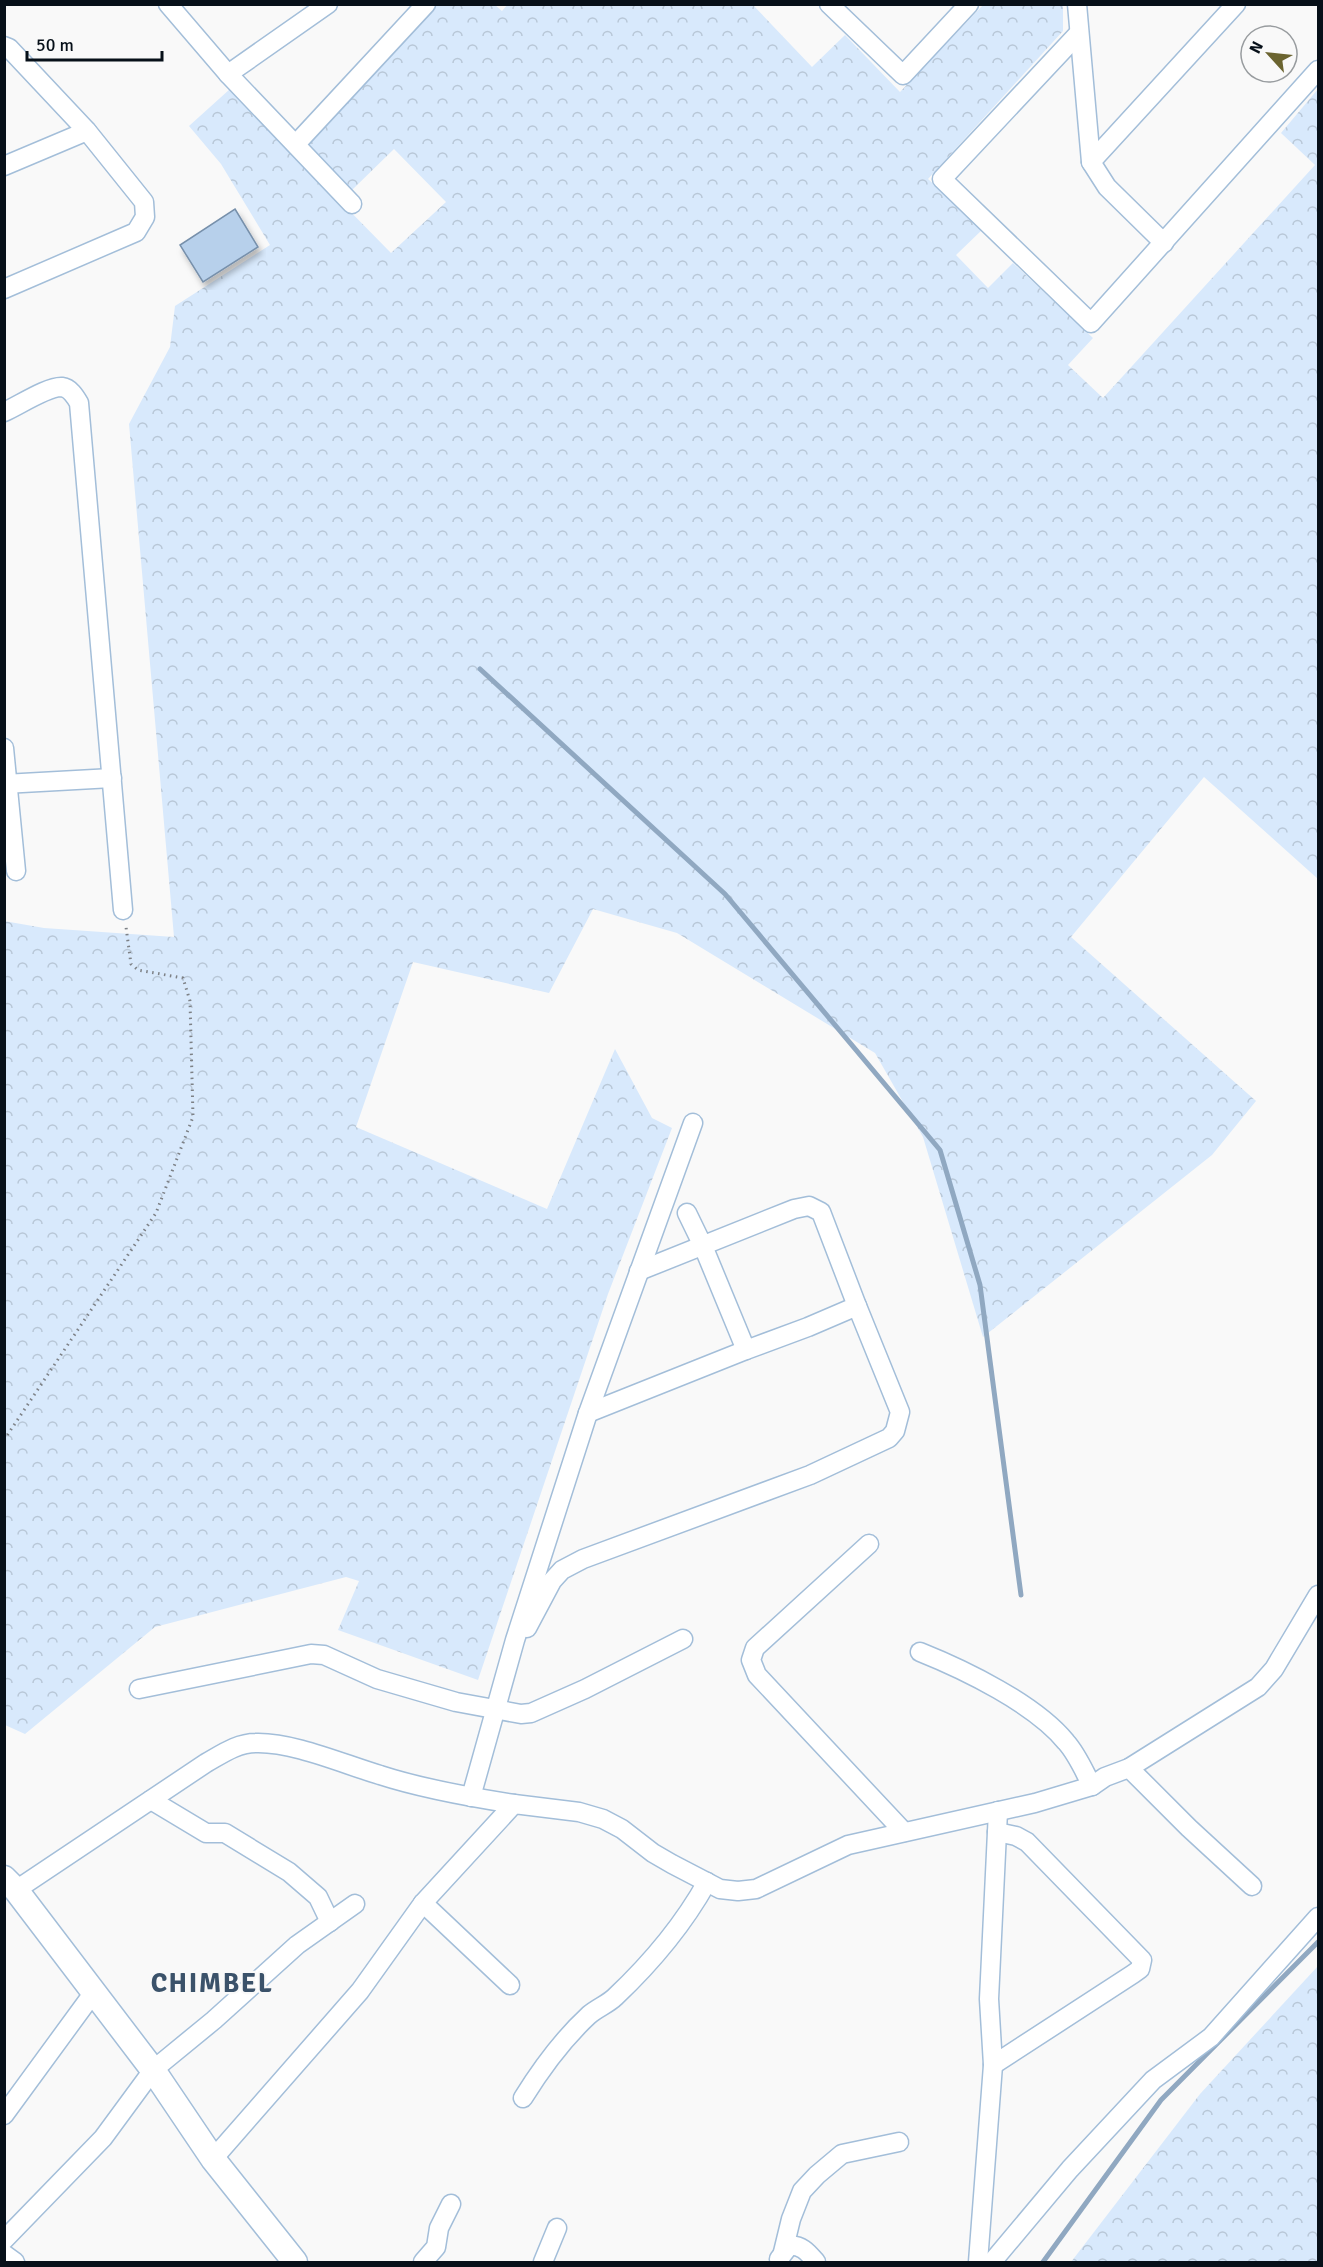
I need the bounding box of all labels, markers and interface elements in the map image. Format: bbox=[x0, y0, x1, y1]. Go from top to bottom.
scale bar bbox=[27, 24, 162, 62]
north arrow bbox=[1239, 24, 1299, 84]
text: 50 m bbox=[36, 34, 74, 56]
text: N bbox=[1245, 38, 1268, 57]
district label: CHIMBEL bbox=[151, 1967, 273, 2000]

